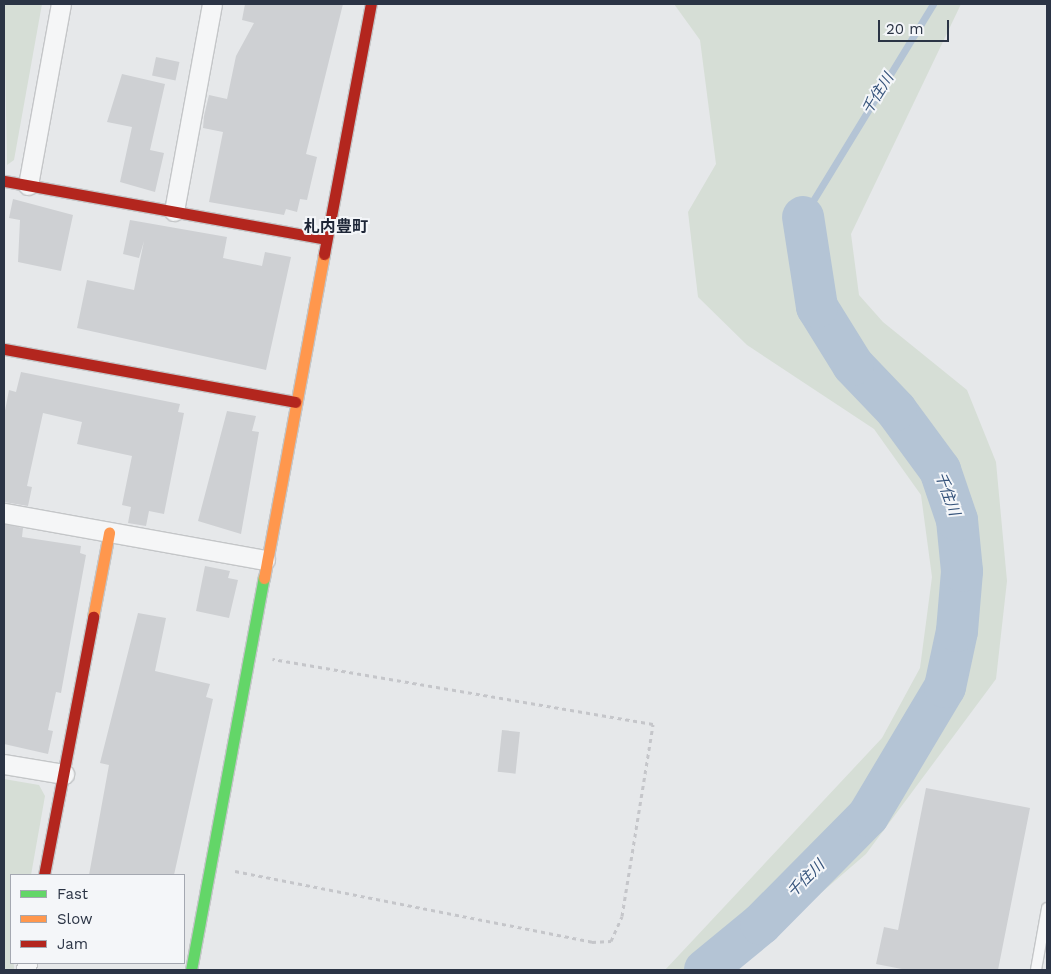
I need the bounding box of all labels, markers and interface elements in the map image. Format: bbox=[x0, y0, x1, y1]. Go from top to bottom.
scale bar bbox=[881, 10, 952, 42]
text: 20 m bbox=[886, 20, 924, 38]
water label: 千住川 bbox=[858, 70, 898, 118]
district label: 札内豊町 bbox=[304, 217, 368, 237]
water label: 千住川 bbox=[931, 470, 963, 518]
water label: 千住川 bbox=[784, 857, 828, 901]
legend bbox=[10, 874, 185, 964]
text: Fast bbox=[57, 885, 88, 903]
text: Slow bbox=[57, 910, 93, 928]
text: Jam bbox=[57, 935, 88, 953]

